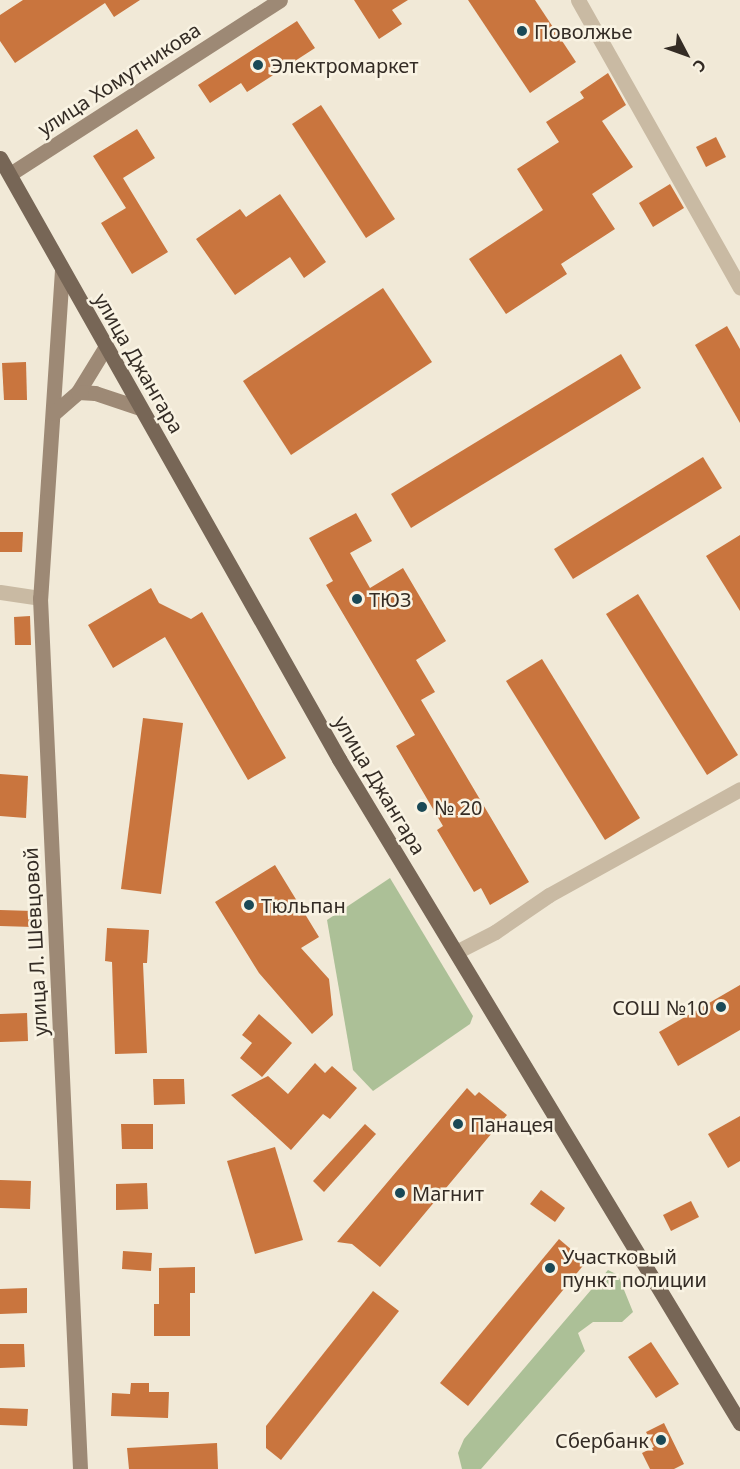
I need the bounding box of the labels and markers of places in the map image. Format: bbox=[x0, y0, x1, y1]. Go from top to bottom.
place label: Поволжье bbox=[534, 19, 633, 43]
marker: Поволжье bbox=[515, 24, 529, 38]
place label: Электромаркет bbox=[270, 53, 418, 77]
marker: Электромаркет bbox=[251, 58, 265, 72]
place label: ТЮЗ bbox=[369, 587, 411, 611]
marker: ТЮЗ bbox=[350, 592, 364, 606]
place label: № 20 bbox=[434, 795, 482, 819]
marker: № 20 bbox=[415, 800, 429, 814]
place label: Тюльпан bbox=[261, 893, 346, 917]
marker: Тюльпан bbox=[242, 898, 256, 912]
place label: СОШ №10 bbox=[612, 995, 709, 1019]
marker: СОШ №10 bbox=[714, 1000, 728, 1014]
place label: Панацея bbox=[470, 1112, 554, 1136]
marker: Панацея bbox=[451, 1117, 465, 1131]
place label: Магнит bbox=[412, 1181, 484, 1205]
marker: Магнит bbox=[393, 1186, 407, 1200]
place label: Участковый пункт полиции bbox=[562, 1244, 707, 1291]
marker: Участковый пункт полиции bbox=[543, 1261, 557, 1275]
place label: Сбербанк bbox=[555, 1428, 649, 1452]
marker: Сбербанк bbox=[654, 1433, 668, 1447]

